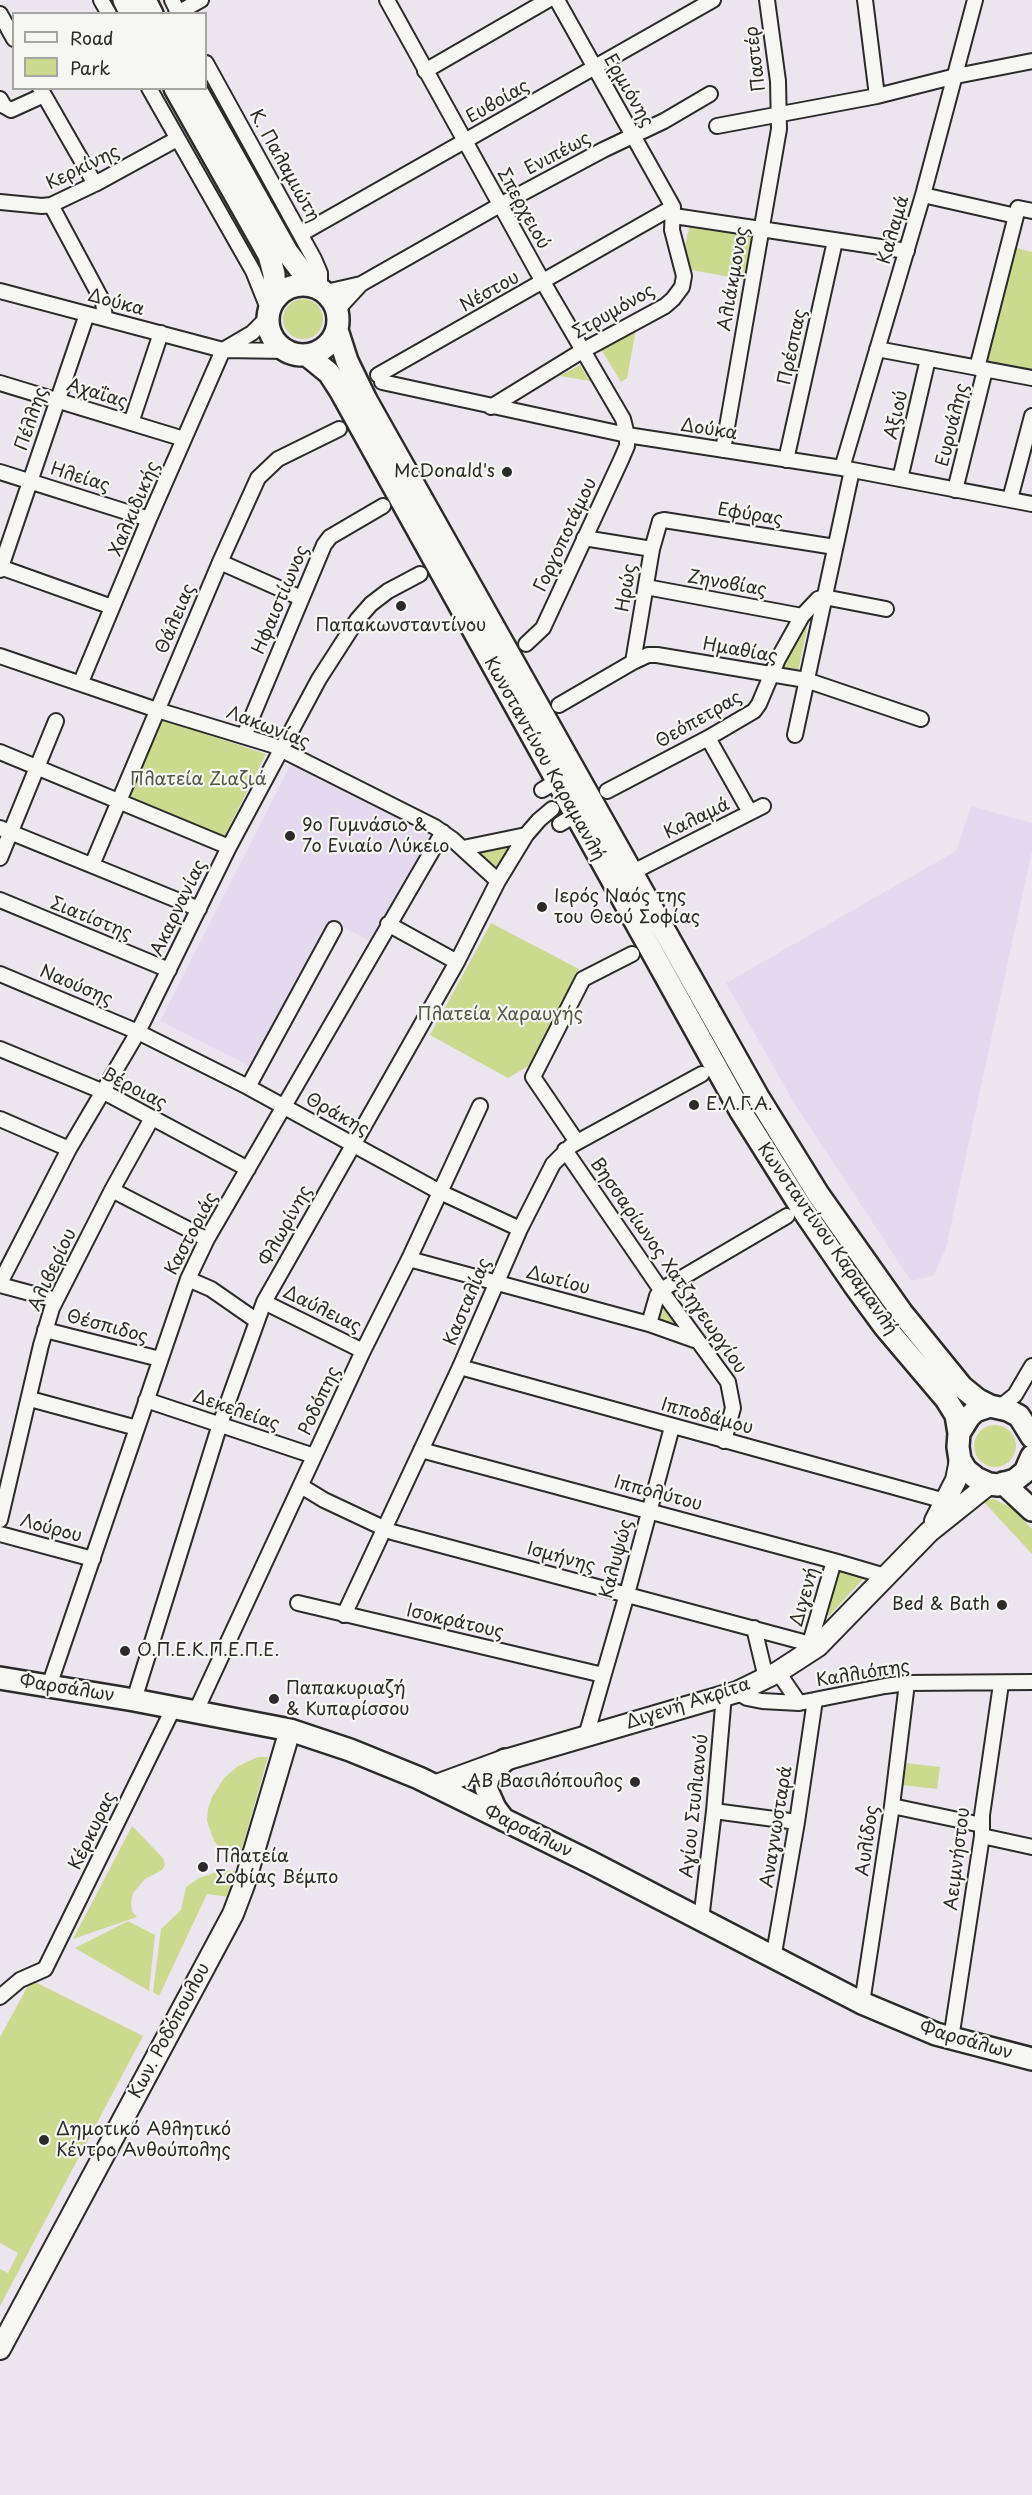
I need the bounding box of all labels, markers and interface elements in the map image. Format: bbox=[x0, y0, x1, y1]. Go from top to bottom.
legend bbox=[12, 12, 207, 90]
text: Road bbox=[70, 24, 114, 51]
street label: Παστέρ bbox=[741, 25, 771, 93]
street label: Ερμιόνης bbox=[599, 51, 657, 131]
text: Park bbox=[70, 54, 110, 81]
street label: Ευβοίας bbox=[463, 75, 533, 129]
street label: Κ. Παλαμιώτη bbox=[244, 106, 324, 226]
street label: Ενιπέως bbox=[521, 128, 595, 180]
street label: Κερκίνης bbox=[43, 141, 123, 195]
street label: Σπερχειού bbox=[492, 165, 554, 253]
street label: Καλαμά bbox=[874, 193, 914, 267]
street label: Αλιάκμονος bbox=[714, 225, 754, 333]
street label: Νέστου bbox=[457, 267, 523, 317]
street label: Στρυμόνος bbox=[569, 280, 659, 344]
street label: Δούκα bbox=[85, 285, 147, 321]
street label: Πρέσπας bbox=[774, 307, 812, 387]
street label: Αχαΐας bbox=[64, 375, 130, 413]
street label: Ευρυάλης bbox=[932, 381, 974, 469]
street label: Πέλλης bbox=[11, 384, 53, 454]
street label: Αξιού bbox=[881, 389, 913, 441]
street label: Δούκα bbox=[679, 415, 739, 445]
street label: Χαλκιδικής bbox=[105, 458, 165, 560]
street label: Ηλείας bbox=[48, 459, 112, 497]
place label: McDonald's bbox=[394, 461, 495, 483]
marker: McDonald's bbox=[500, 465, 514, 479]
street label: Γοργοποτάμου bbox=[530, 474, 602, 596]
street label: Εφύρας bbox=[716, 499, 784, 531]
street label: Ηφαιστίωνος bbox=[248, 542, 314, 658]
street label: Ηρώς bbox=[613, 562, 641, 614]
street label: Ζηνοβίας bbox=[686, 566, 768, 602]
street label: Θάλειας bbox=[152, 581, 200, 657]
marker: Παπακωνσταντίνου bbox=[394, 599, 408, 613]
place label: Παπακωνσταντίνου bbox=[316, 615, 486, 637]
street label: Ημαθίας bbox=[701, 634, 779, 668]
street label: Κωνσταντίνου Καραμανλή bbox=[479, 653, 609, 865]
street label: Θεόπετρας bbox=[652, 687, 746, 753]
street label: Λακωνίας bbox=[223, 702, 313, 754]
park label: Πλατεία Ζιαζιά bbox=[130, 769, 266, 791]
street label: Καλαμά bbox=[661, 794, 733, 844]
place label: 9ο Γυμνάσιο & 7ο Ενιαίο Λύκειο bbox=[302, 815, 449, 858]
marker: 9ο Γυμνάσιο & 7ο Ενιαίο Λύκειο bbox=[283, 829, 297, 843]
street label: Ακαρνανίας bbox=[146, 856, 212, 960]
place label: Ιερός Ναός της του Θεού Σοφίας bbox=[554, 886, 700, 928]
street label: Σιατίστης bbox=[47, 893, 135, 945]
marker: Ιερός Ναός της του Θεού Σοφίας bbox=[535, 900, 549, 914]
street label: Ναούσης bbox=[36, 961, 116, 1011]
park label: Πλατεία Χαραυγής bbox=[417, 1004, 583, 1026]
street label: Βέροιας bbox=[98, 1063, 170, 1115]
street label: Θράκης bbox=[302, 1089, 372, 1141]
place label: Ε.Λ.Γ.Α. bbox=[706, 1094, 773, 1116]
marker: Ε.Λ.Γ.Α. bbox=[687, 1098, 701, 1112]
street label: Κωνσταντίνου Καραμανλή bbox=[752, 1139, 902, 1339]
street label: Βησσαρίωνος Χατζηγεωργίου bbox=[585, 1154, 751, 1378]
street label: Φλωρίνης bbox=[255, 1182, 317, 1270]
street label: Καστοριάς bbox=[161, 1189, 223, 1279]
street label: Αλιβερίου bbox=[24, 1225, 82, 1315]
street label: Κασταλίας bbox=[440, 1255, 496, 1349]
street label: Δωτίου bbox=[524, 1262, 592, 1300]
street label: Δαύλειας bbox=[279, 1282, 365, 1338]
street label: Θέσπιδος bbox=[64, 1306, 150, 1348]
street label: Ροδόπης bbox=[295, 1363, 345, 1439]
street label: Δεκελείας bbox=[190, 1386, 282, 1436]
street label: Ιπποδάμου bbox=[659, 1394, 755, 1440]
street label: Ιππολύτου bbox=[611, 1472, 705, 1516]
street label: Λούρου bbox=[18, 1510, 84, 1548]
street label: Καλυψώς bbox=[596, 1517, 638, 1601]
street label: Ισμήνης bbox=[524, 1539, 598, 1577]
street label: Διγενή bbox=[786, 1565, 824, 1629]
place label: Bed & Bath bbox=[892, 1594, 990, 1616]
marker: Bed & Bath bbox=[995, 1598, 1009, 1612]
street label: Ισοκράτους bbox=[404, 1600, 506, 1644]
place label: Ο.Π.Ε.Κ.Π.Ε.Π.Ε. bbox=[137, 1640, 279, 1662]
marker: Ο.Π.Ε.Κ.Π.Ε.Π.Ε. bbox=[118, 1644, 132, 1658]
street label: Καλλιόπης bbox=[815, 1656, 911, 1692]
street label: Φαρσάλων bbox=[18, 1671, 116, 1707]
street label: Διγενή Ακρίτα bbox=[623, 1674, 753, 1734]
place label: Παπακυριαζή & Κυπαρίσσου bbox=[286, 1678, 410, 1720]
marker: Παπακυριαζή & Κυπαρίσσου bbox=[267, 1692, 281, 1706]
street label: Αγίου Στυλιανού bbox=[677, 1733, 713, 1879]
street label: Αναγνωσταρά bbox=[757, 1765, 797, 1889]
place label: ΑΒ Βασιλόπουλος bbox=[467, 1771, 623, 1793]
marker: ΑΒ Βασιλόπουλος bbox=[628, 1775, 642, 1789]
street label: Κέρκυρας bbox=[65, 1788, 121, 1874]
street label: Φαρσάλων bbox=[480, 1801, 576, 1863]
street label: Αυλίδος bbox=[852, 1804, 884, 1878]
street label: Αειμνήστου bbox=[941, 1806, 975, 1912]
place label: Πλατεία Σοφίας Βέμπο bbox=[215, 1846, 338, 1888]
marker: Πλατεία Σοφίας Βέμπο bbox=[196, 1860, 210, 1874]
street label: Κων. Ροδόπουλου bbox=[125, 1959, 215, 2103]
street label: Φαρσάλων bbox=[917, 2017, 1015, 2065]
place label: Δημοτικό Αθλητικό Κέντρο Ανθούπολης bbox=[56, 2119, 231, 2162]
marker: Δημοτικό Αθλητικό Κέντρο Ανθούπολης bbox=[37, 2133, 51, 2147]

